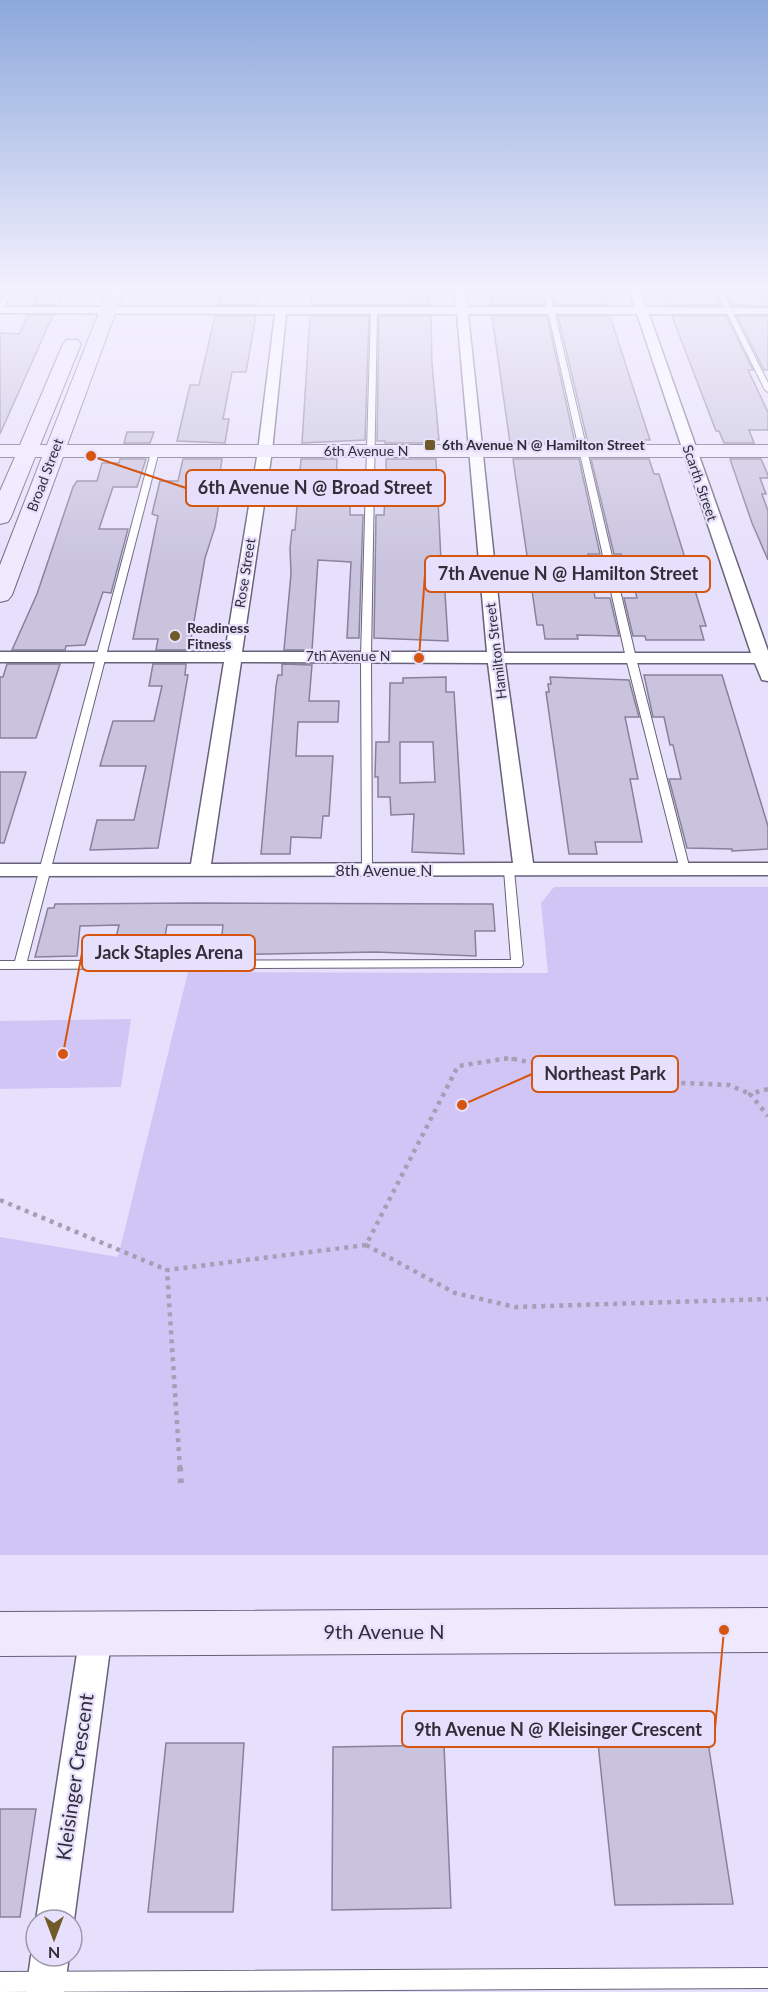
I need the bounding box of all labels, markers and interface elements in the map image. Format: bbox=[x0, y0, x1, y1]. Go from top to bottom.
street label: Broad Street bbox=[23, 436, 66, 514]
place label: 6th Avenue N @ Hamilton Street bbox=[442, 436, 645, 453]
marker: 6th Avenue N @ Hamilton Street bbox=[423, 438, 437, 452]
street label: 6th Avenue N bbox=[324, 442, 408, 459]
street label: Scarth Street bbox=[679, 442, 721, 523]
callout: 6th Avenue N @ Broad Street bbox=[186, 470, 445, 506]
text: 6th Avenue N @ Broad Street bbox=[198, 476, 432, 498]
street label: Rose Street bbox=[231, 537, 258, 609]
callout: 7th Avenue N @ Hamilton Street bbox=[425, 556, 710, 592]
text: 7th Avenue N @ Hamilton Street bbox=[438, 562, 699, 584]
street label: Hamilton Street bbox=[481, 602, 510, 700]
place label: Readiness Fitness bbox=[187, 619, 249, 652]
marker: Readiness Fitness bbox=[168, 629, 182, 643]
street label: 7th Avenue N bbox=[306, 647, 390, 664]
street label: 8th Avenue N bbox=[336, 860, 432, 879]
callout: Jack Staples Arena bbox=[82, 935, 255, 971]
text: Jack Staples Arena bbox=[95, 941, 243, 963]
callout: Northeast Park bbox=[532, 1056, 678, 1092]
text: Northeast Park bbox=[544, 1062, 666, 1084]
street label: 9th Avenue N bbox=[324, 1619, 444, 1643]
street label: Kleisinger Crescent bbox=[50, 1692, 98, 1862]
callout: 9th Avenue N @ Kleisinger Crescent bbox=[402, 1711, 715, 1747]
text: 9th Avenue N @ Kleisinger Crescent bbox=[414, 1718, 702, 1740]
north arrow bbox=[24, 1908, 84, 1968]
text: N bbox=[48, 1944, 60, 1963]

